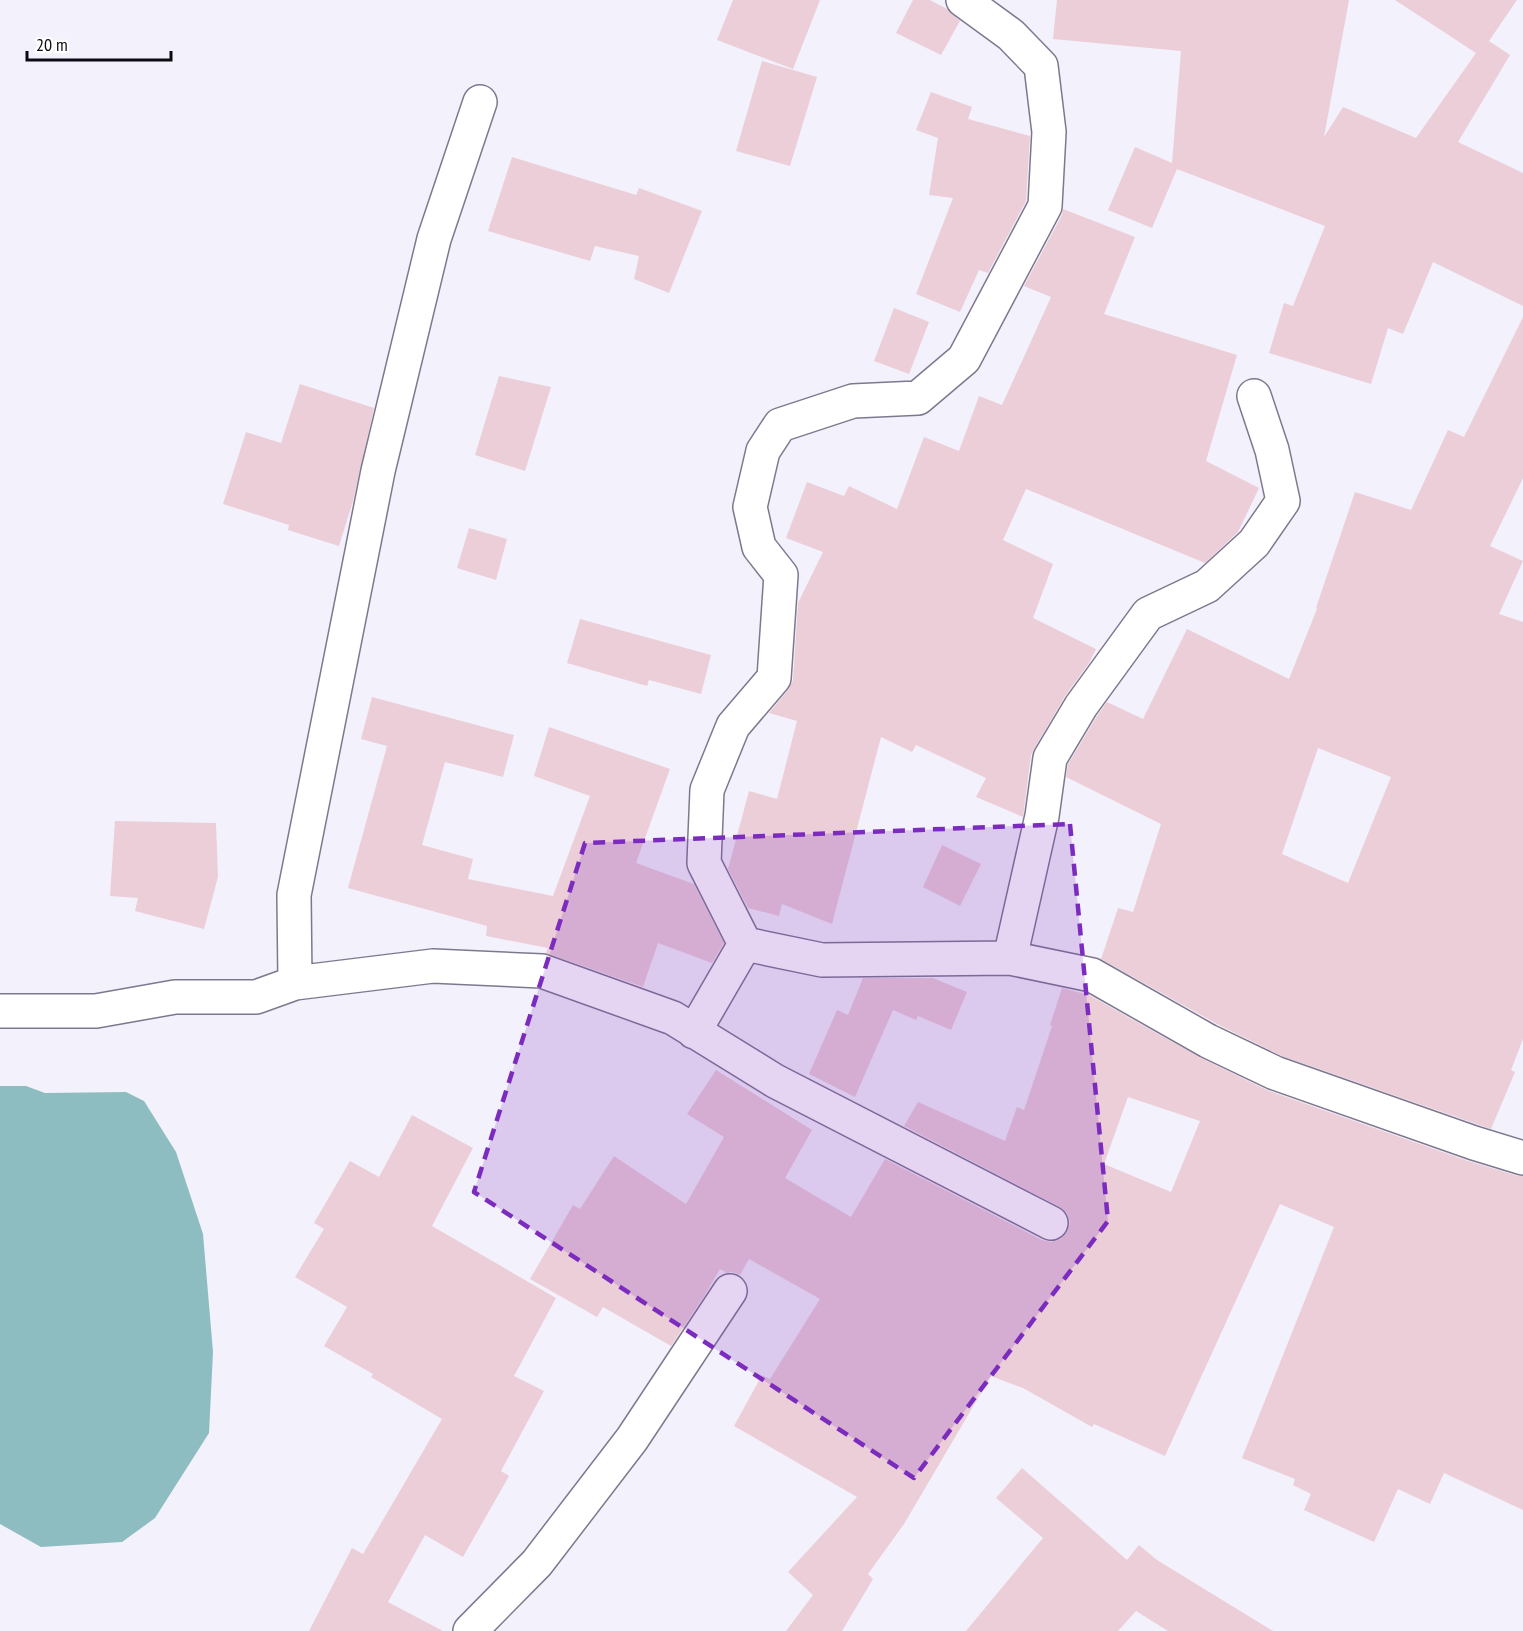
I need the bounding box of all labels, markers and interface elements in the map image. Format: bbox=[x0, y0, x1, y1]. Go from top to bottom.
scale bar bbox=[27, 24, 171, 62]
text: 20 m bbox=[36, 33, 68, 56]

